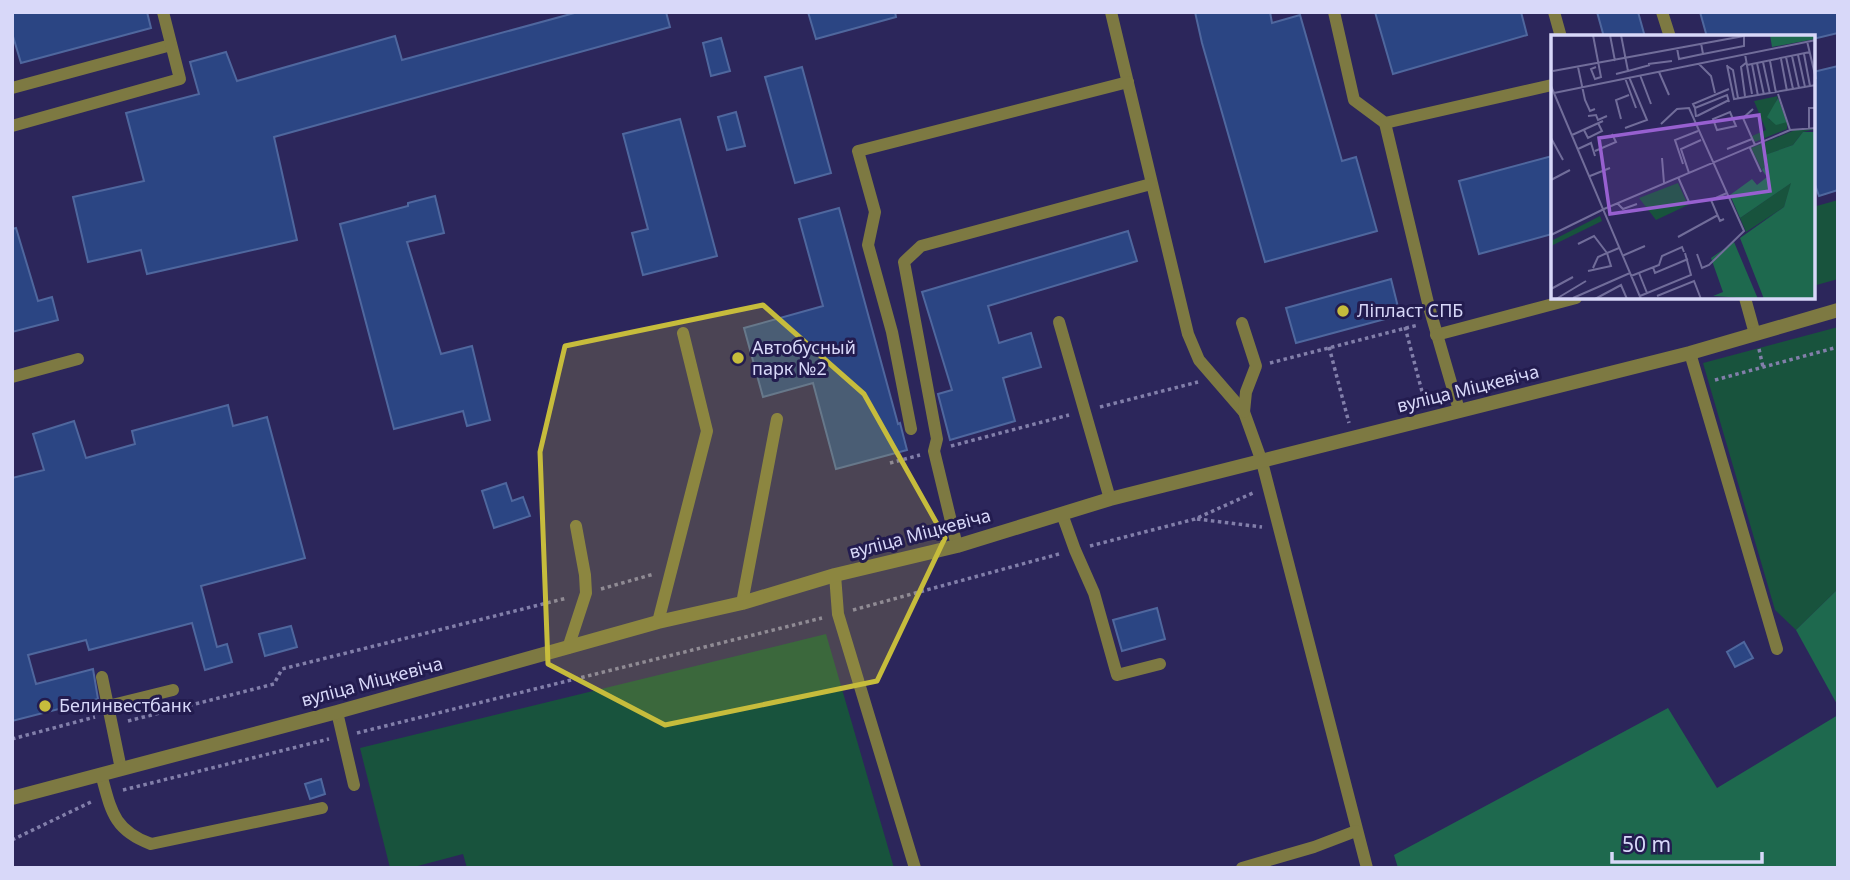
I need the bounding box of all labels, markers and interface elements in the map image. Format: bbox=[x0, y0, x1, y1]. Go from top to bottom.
inset map bbox=[1551, 35, 1815, 299]
place label: Ліпласт СПБ bbox=[1357, 298, 1463, 322]
marker: Ліпласт СПБ bbox=[1335, 303, 1351, 319]
place label: Автобусный парк №2 bbox=[752, 335, 856, 380]
marker: Автобусный парк №2 bbox=[730, 350, 746, 366]
street label: вуліца Міцкевіча bbox=[1394, 359, 1541, 417]
street label: вуліца Міцкевіча bbox=[846, 503, 993, 563]
street label: вуліца Міцкевіча bbox=[298, 651, 445, 711]
place label: Белинвестбанк bbox=[59, 693, 192, 717]
marker: Белинвестбанк bbox=[37, 698, 53, 714]
scale bar bbox=[1612, 820, 1762, 864]
text: 50 m bbox=[1622, 830, 1671, 858]

